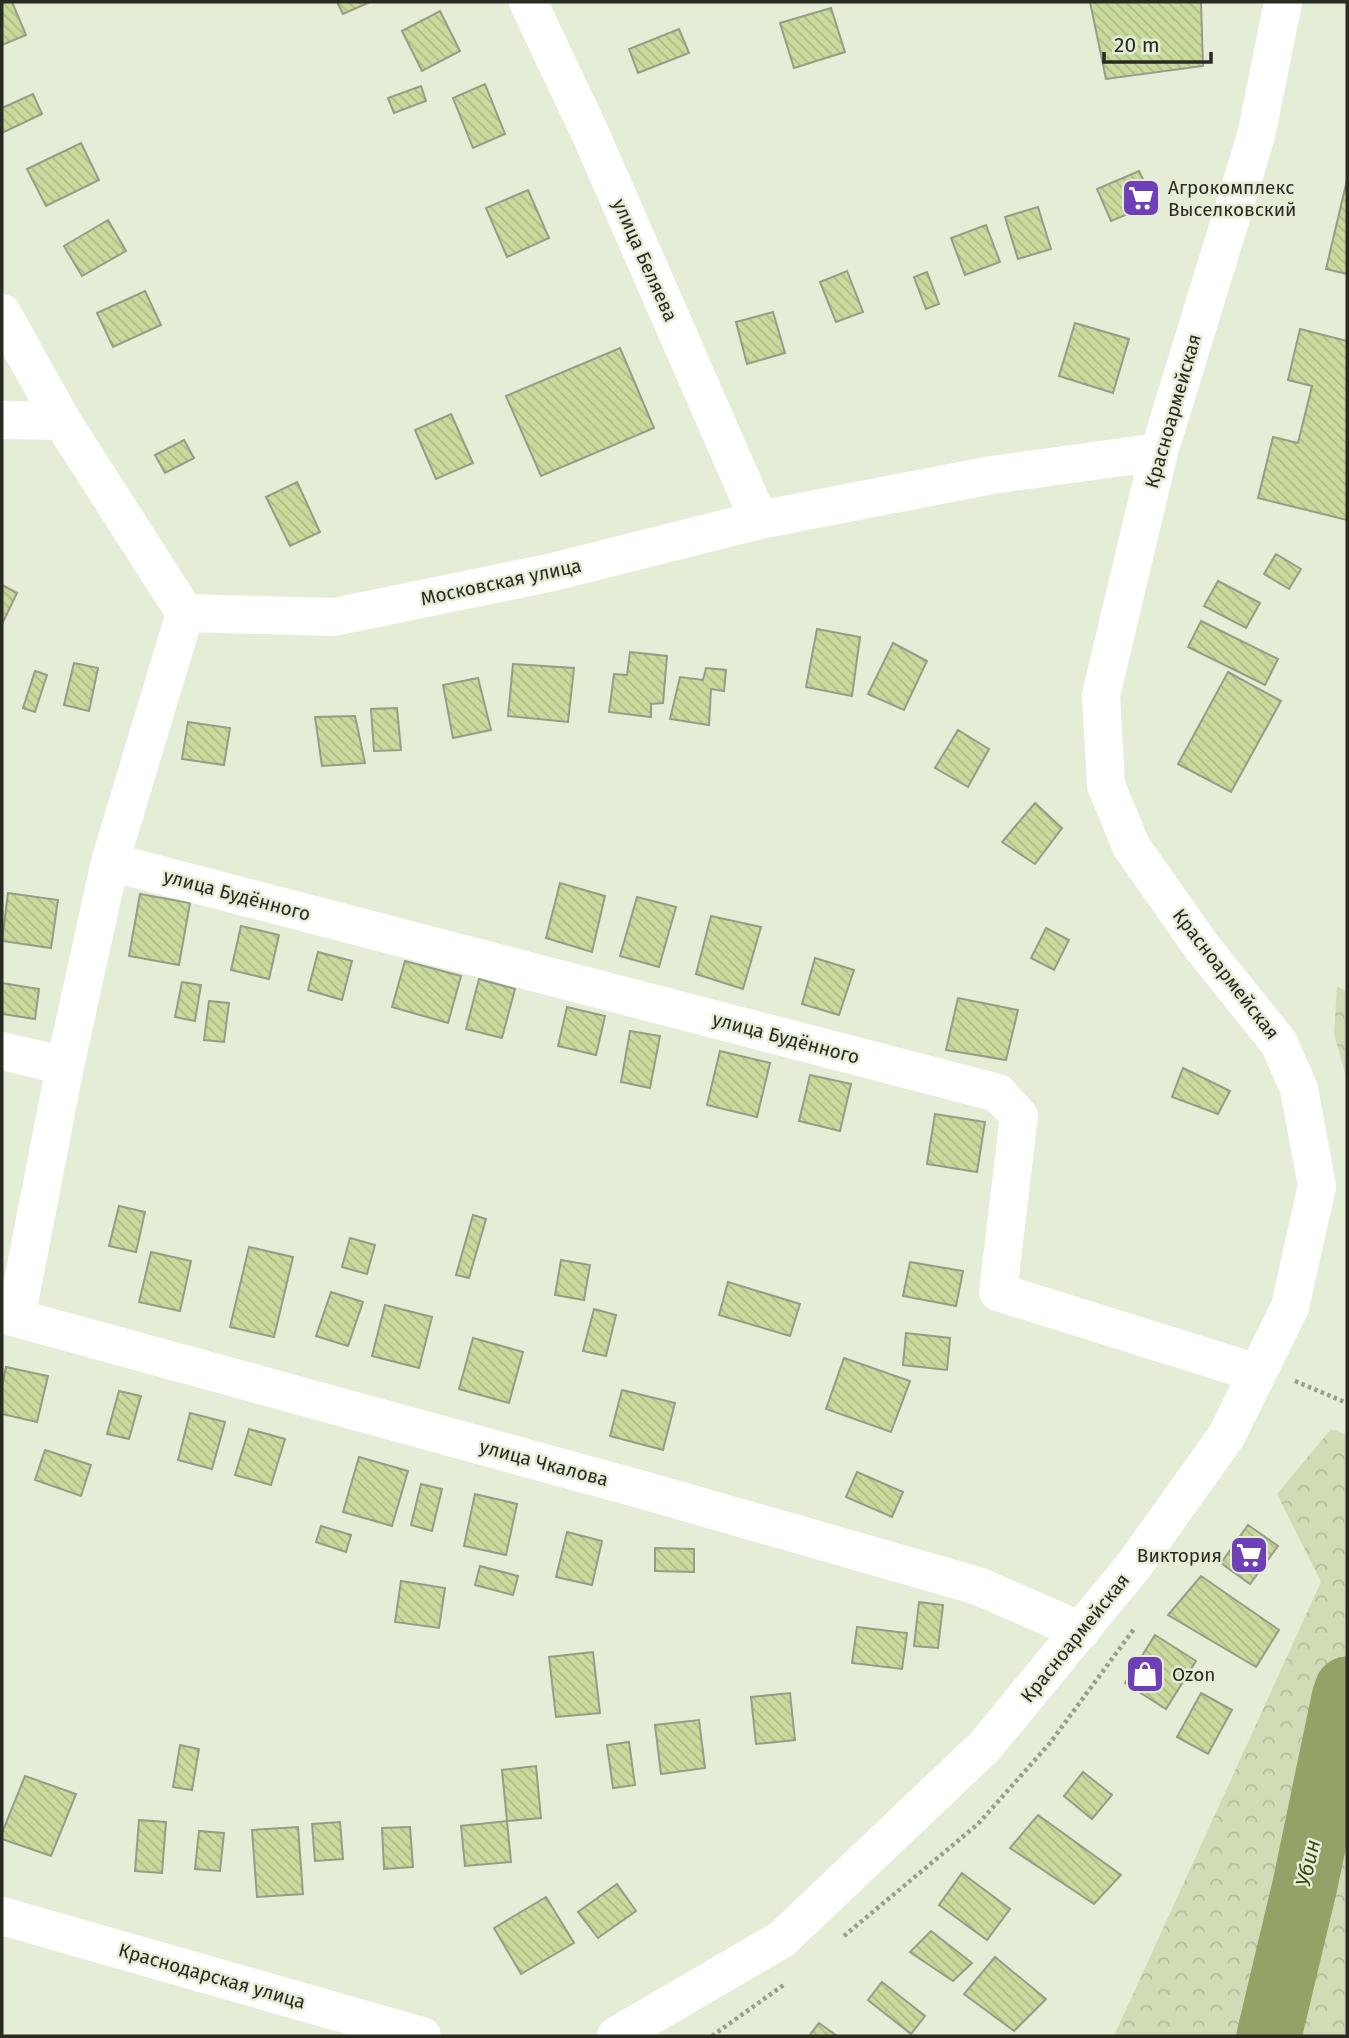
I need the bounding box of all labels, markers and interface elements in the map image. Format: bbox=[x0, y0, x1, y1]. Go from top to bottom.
scale bar bbox=[1104, 21, 1211, 65]
text: 20 m bbox=[1114, 32, 1160, 58]
place label: Агрокомплекс Выселковский bbox=[1168, 176, 1296, 221]
supermarket icon: Агрокомплекс Выселковский bbox=[1120, 177, 1162, 219]
street label: улица Беляева bbox=[608, 195, 682, 325]
street label: Красноармейская bbox=[1140, 331, 1206, 491]
street label: Московская улица bbox=[418, 554, 584, 610]
street label: улица Будённого bbox=[161, 864, 313, 926]
street label: Красноармейская bbox=[1168, 904, 1284, 1044]
street label: улица Будённого bbox=[710, 1007, 862, 1069]
street label: улица Чкалова bbox=[477, 1435, 611, 1491]
supermarket icon: Виктория bbox=[1228, 1534, 1270, 1576]
place label: Виктория bbox=[1137, 1544, 1222, 1567]
street label: Красноармейская bbox=[1016, 1569, 1134, 1707]
shop icon: Ozon bbox=[1124, 1653, 1166, 1695]
place label: Ozon bbox=[1172, 1663, 1215, 1686]
water label: Убин bbox=[1290, 1837, 1326, 1889]
street label: Краснодарская улица bbox=[116, 1938, 308, 2014]

